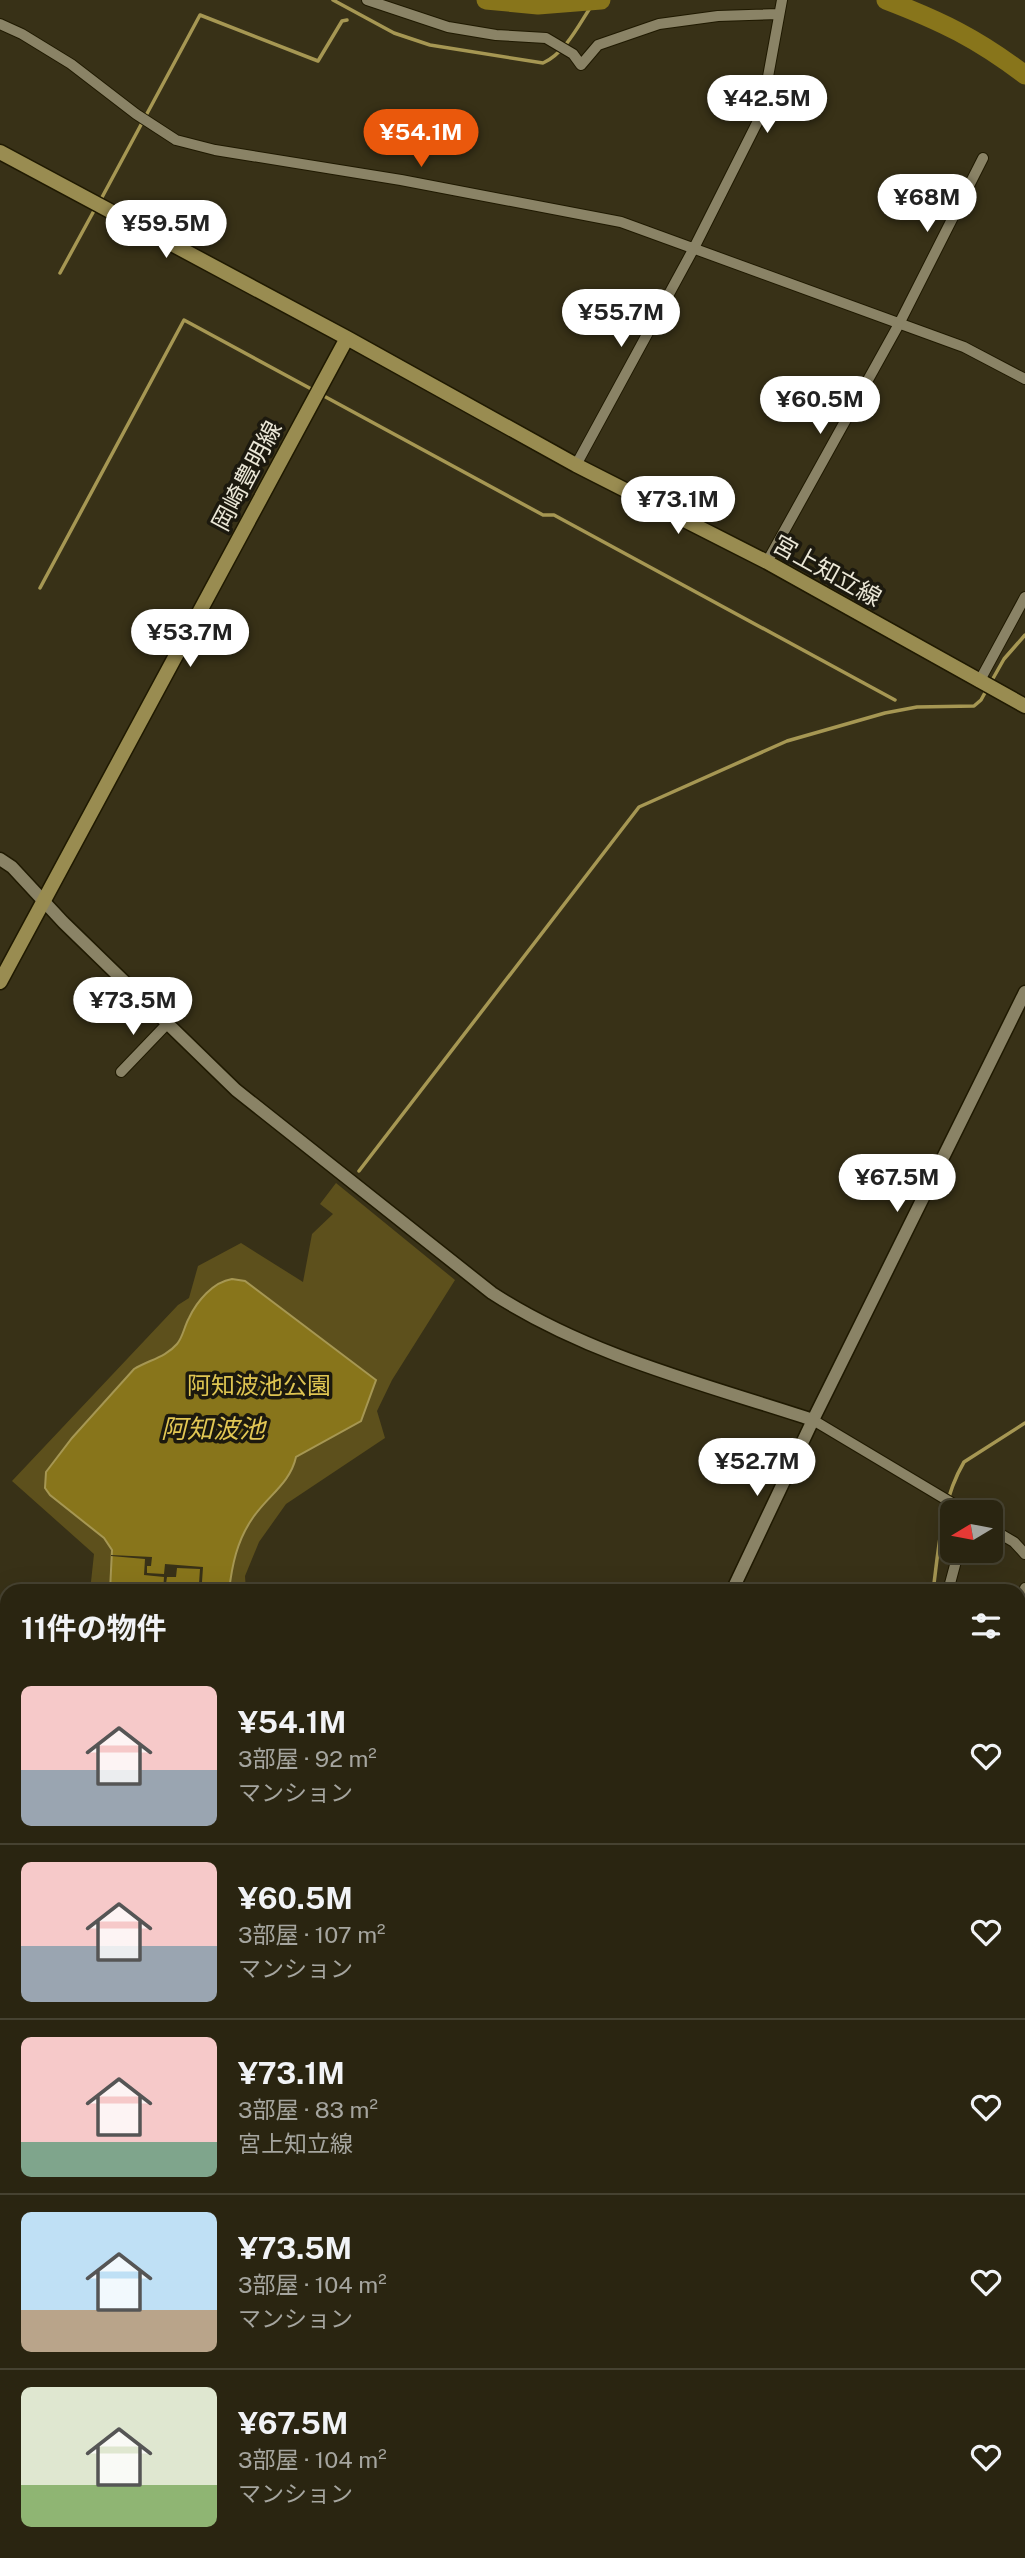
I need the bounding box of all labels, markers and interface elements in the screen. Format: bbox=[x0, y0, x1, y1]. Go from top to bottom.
pin: ¥42.5M bbox=[710, 76, 824, 135]
text: ¥42.5M bbox=[723, 84, 811, 111]
pin: ¥54.1M bbox=[364, 110, 478, 169]
text: ¥54.1M bbox=[380, 118, 462, 145]
pin: ¥68M bbox=[886, 174, 968, 234]
text: ¥68M bbox=[894, 183, 960, 210]
pin: ¥59.5M bbox=[109, 201, 223, 260]
text: ¥59.5M bbox=[122, 209, 210, 236]
pin: ¥55.7M bbox=[564, 290, 678, 349]
text: ¥55.7M bbox=[578, 298, 664, 325]
pin: ¥60.5M bbox=[763, 376, 877, 436]
text: ¥60.5M bbox=[776, 385, 864, 412]
street label: 岡崎豊明線 bbox=[206, 416, 287, 535]
pin: ¥73.1M bbox=[621, 476, 735, 536]
text: ¥73.1M bbox=[637, 485, 719, 512]
street label: 宮上知立線 bbox=[768, 529, 887, 611]
pin: ¥53.7M bbox=[133, 610, 247, 669]
text: ¥53.7M bbox=[147, 618, 233, 645]
pin: ¥73.5M bbox=[76, 978, 190, 1037]
text: ¥73.5M bbox=[89, 986, 177, 1013]
pin: ¥67.5M bbox=[840, 1154, 954, 1214]
text: ¥67.5M bbox=[855, 1163, 939, 1190]
park label: 阿知波池公園 bbox=[187, 1371, 331, 1399]
water label: 阿知波池 bbox=[161, 1413, 268, 1444]
pin: ¥52.7M bbox=[700, 1438, 814, 1498]
text: ¥52.7M bbox=[714, 1447, 800, 1474]
north arrow bbox=[940, 1500, 1003, 1563]
map controls bbox=[940, 1500, 1003, 1563]
icon: filters bbox=[967, 1607, 1005, 1645]
text: 11件の物件 bbox=[21, 1610, 167, 1646]
text: ¥54.1M bbox=[238, 1704, 346, 1740]
icon: home bbox=[77, 1714, 161, 1798]
icon: heart bbox=[967, 1737, 1005, 1775]
text: 3部屋 · 92 m² bbox=[238, 1745, 377, 1772]
text: マンション bbox=[238, 1779, 353, 1806]
text: ¥60.5M bbox=[238, 1880, 353, 1916]
icon: home bbox=[77, 1890, 161, 1974]
icon: heart bbox=[967, 1913, 1005, 1951]
text: 3部屋 · 107 m² bbox=[238, 1921, 386, 1948]
text: マンション bbox=[238, 1955, 353, 1982]
text: ¥73.1M bbox=[238, 2055, 345, 2091]
icon: home bbox=[77, 2065, 161, 2149]
icon: heart bbox=[967, 2088, 1005, 2126]
text: 3部屋 · 83 m² bbox=[238, 2096, 378, 2123]
text: 宮上知立線 bbox=[238, 2130, 353, 2157]
text: ¥73.5M bbox=[238, 2230, 352, 2266]
icon: home bbox=[77, 2240, 161, 2324]
icon: heart bbox=[967, 2263, 1005, 2301]
text: 3部屋 · 104 m² bbox=[238, 2271, 387, 2298]
text: マンション bbox=[238, 2305, 353, 2332]
text: ¥67.5M bbox=[238, 2405, 348, 2441]
icon: home bbox=[77, 2415, 161, 2499]
icon: heart bbox=[967, 2438, 1005, 2476]
text: 3部屋 · 104 m² bbox=[238, 2446, 387, 2473]
text: マンション bbox=[238, 2480, 353, 2507]

